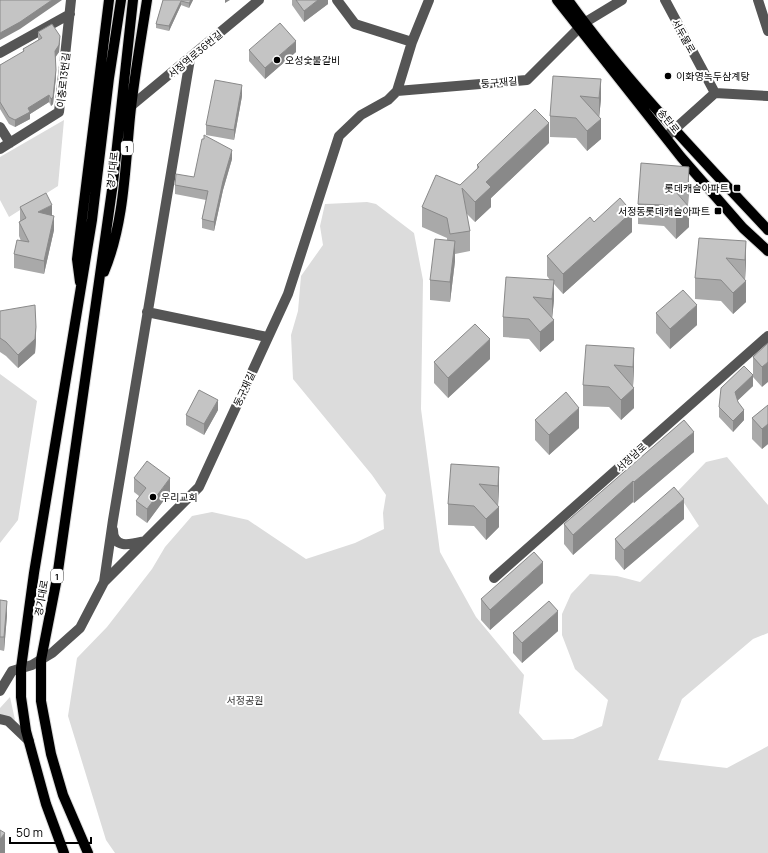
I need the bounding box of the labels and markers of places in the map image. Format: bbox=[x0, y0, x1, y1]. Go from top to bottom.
place label: 오성숯불갈비 bbox=[285, 53, 340, 67]
marker: 오성숯불갈비 bbox=[272, 55, 282, 65]
place label: 이화영녹두삼계탕 bbox=[676, 69, 750, 83]
marker: 이화영녹두삼계탕 bbox=[663, 71, 673, 81]
place label: 롯데캐슬아파트 bbox=[665, 181, 729, 195]
marker: 롯데캐슬아파트 bbox=[732, 183, 742, 193]
place label: 서정동롯데캐슬아파트 bbox=[618, 204, 710, 218]
marker: 서정동롯데캐슬아파트 bbox=[713, 206, 723, 216]
place label: 우리교회 bbox=[161, 490, 198, 504]
marker: 우리교회 bbox=[148, 492, 158, 502]

